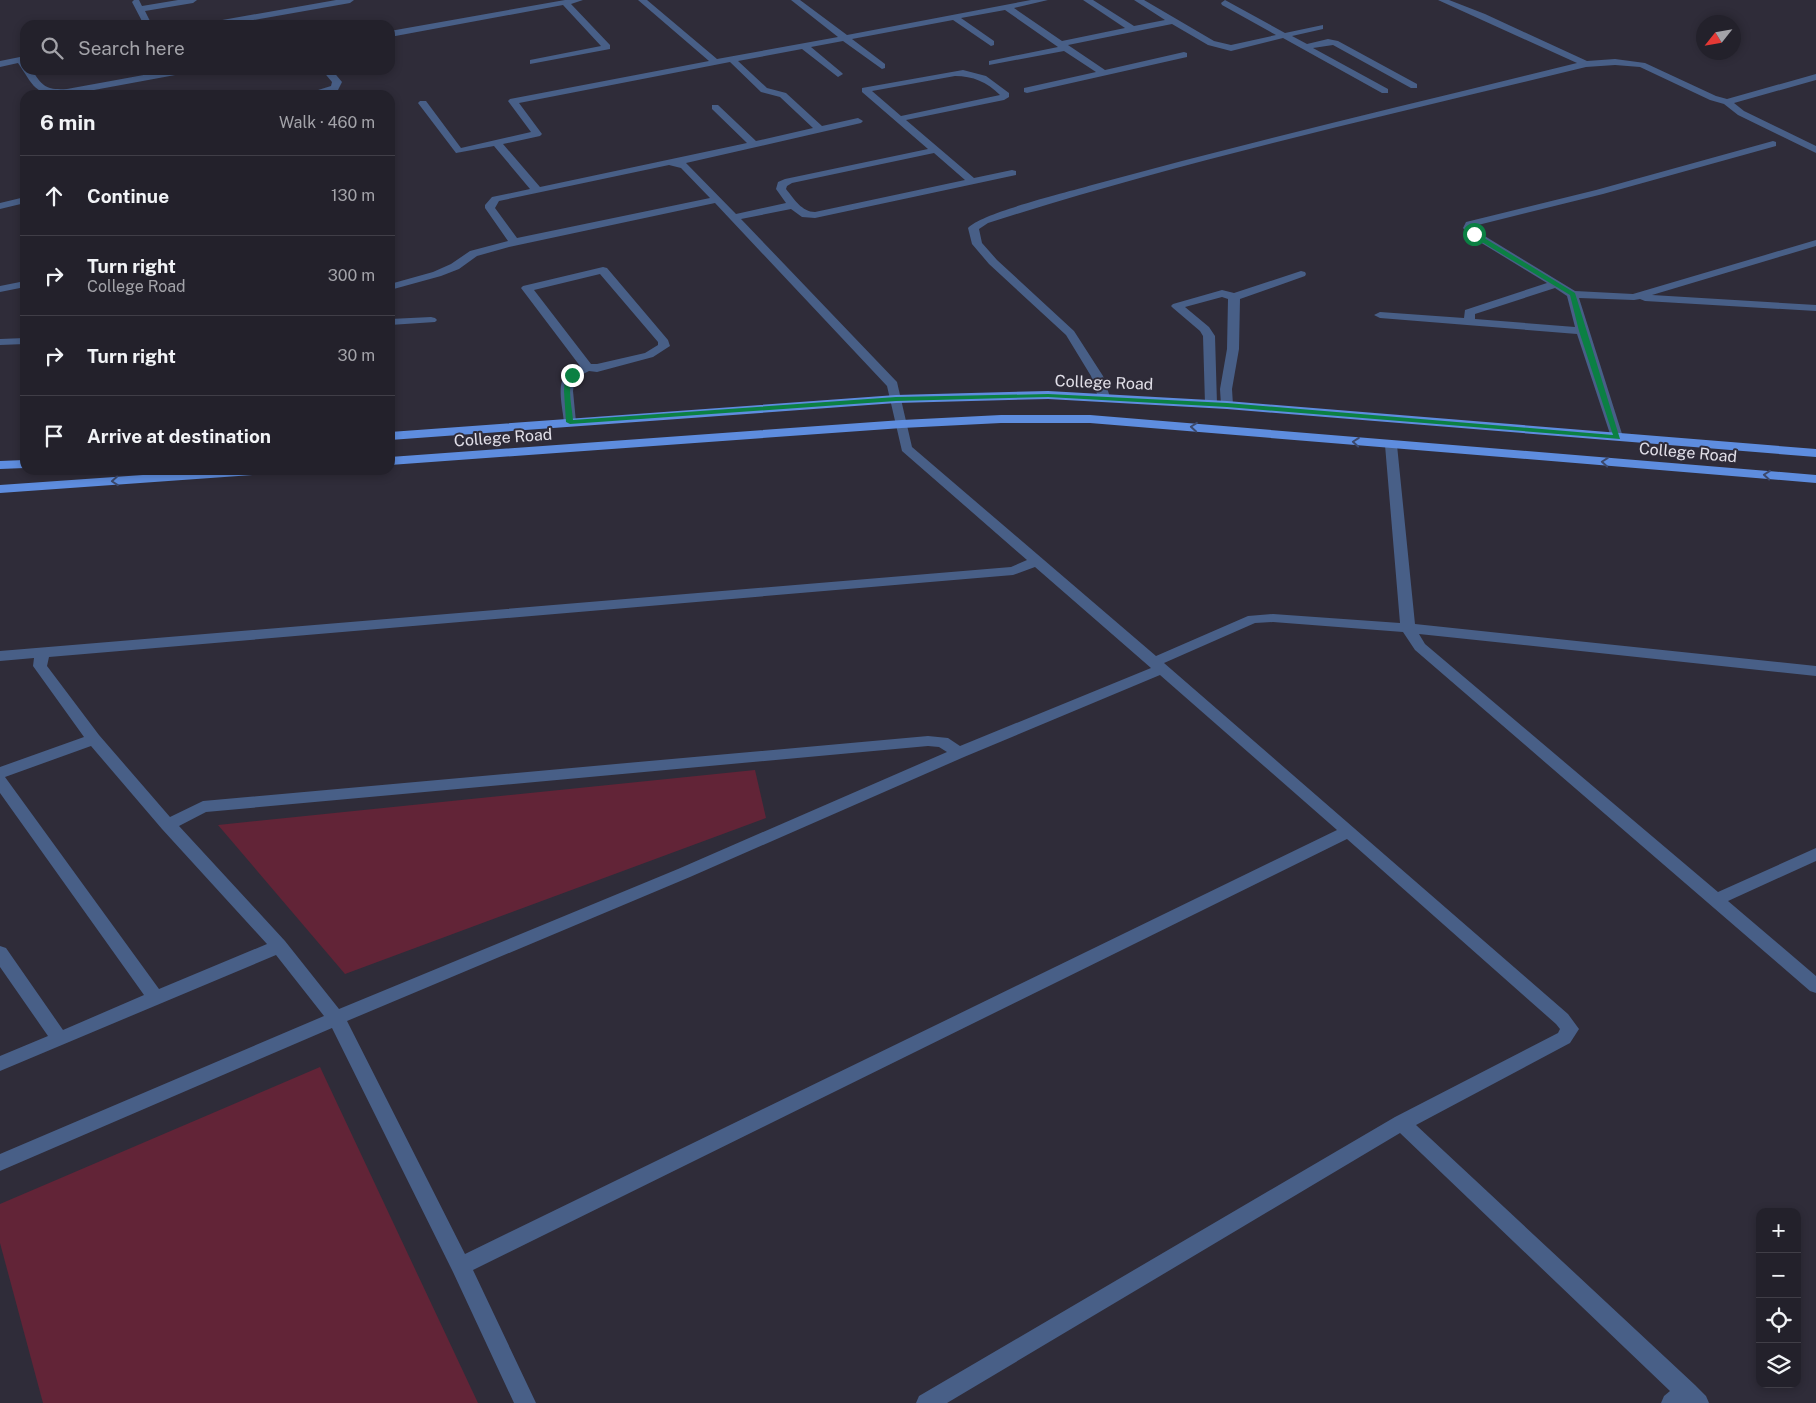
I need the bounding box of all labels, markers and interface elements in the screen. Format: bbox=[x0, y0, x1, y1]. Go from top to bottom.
north arrow bbox=[1696, 15, 1741, 60]
search box bbox=[20, 20, 395, 75]
icon: search bbox=[38, 34, 66, 62]
text: Search here bbox=[78, 37, 185, 59]
text: 6 min bbox=[40, 110, 96, 135]
text: Walk · 460 m bbox=[279, 113, 375, 132]
icon: ahead bbox=[40, 182, 68, 210]
text: Continue bbox=[87, 185, 169, 207]
text: 130 m bbox=[331, 186, 375, 205]
route start bbox=[1463, 223, 1486, 246]
text: Turn right bbox=[87, 255, 176, 277]
icon: right bbox=[40, 262, 68, 290]
text: 300 m bbox=[328, 266, 375, 285]
text: College Road bbox=[87, 277, 186, 296]
icon: right bbox=[40, 342, 68, 370]
text: Turn right bbox=[87, 345, 176, 367]
text: 30 m bbox=[338, 346, 375, 365]
route end bbox=[561, 364, 584, 387]
street label: College Road bbox=[1054, 371, 1154, 394]
icon: arrive bbox=[40, 422, 68, 450]
one-way arrow bbox=[1190, 422, 1198, 433]
text: Arrive at destination bbox=[87, 425, 271, 447]
street label: College Road bbox=[453, 425, 553, 450]
one-way arrow bbox=[1352, 436, 1360, 447]
street label: College Road bbox=[1638, 439, 1738, 466]
one-way arrow bbox=[1601, 457, 1609, 468]
one-way arrow bbox=[1763, 470, 1771, 481]
one-way arrow bbox=[110, 475, 118, 486]
map controls bbox=[1756, 1208, 1801, 1388]
button: + bbox=[1756, 1208, 1801, 1253]
button: − bbox=[1756, 1253, 1801, 1298]
button: locate bbox=[1756, 1298, 1801, 1343]
button: layers bbox=[1756, 1343, 1801, 1388]

